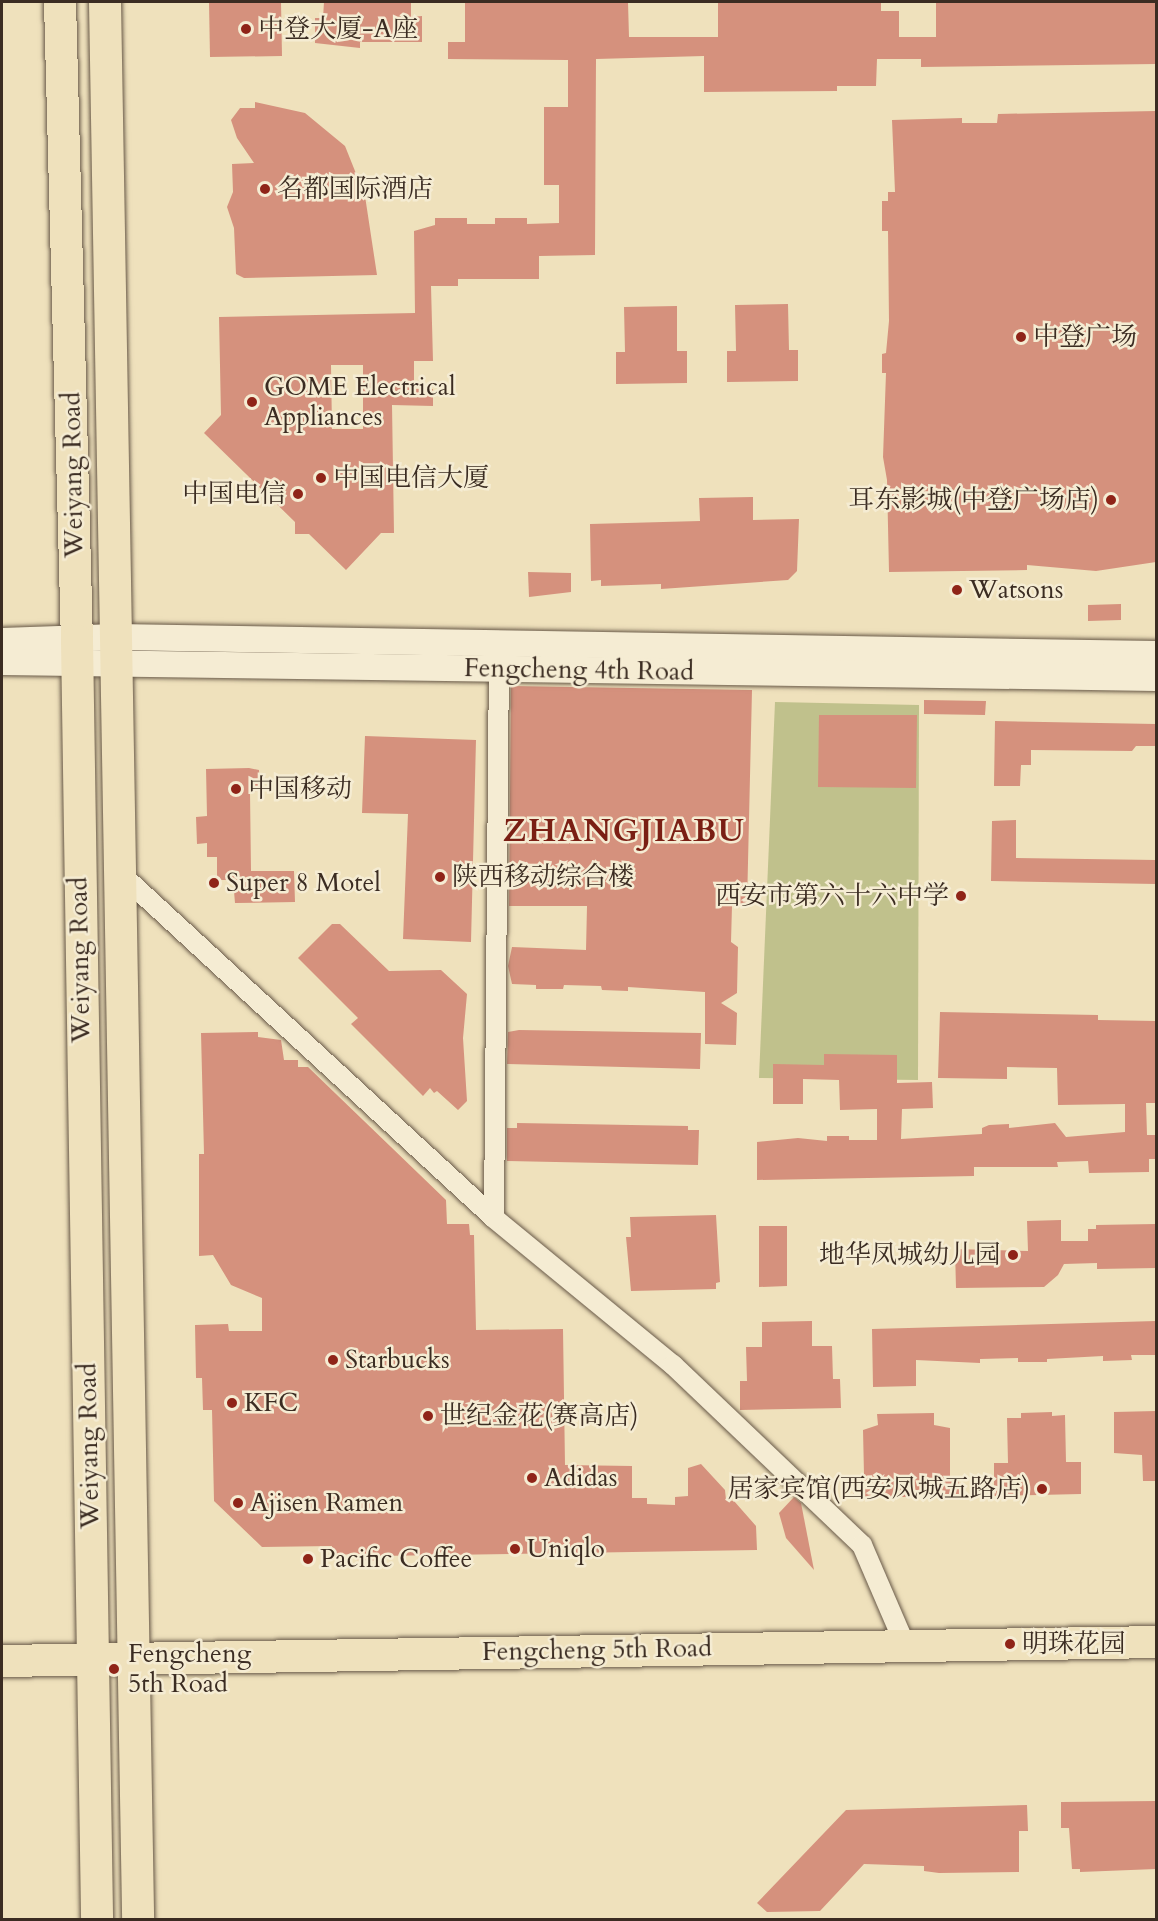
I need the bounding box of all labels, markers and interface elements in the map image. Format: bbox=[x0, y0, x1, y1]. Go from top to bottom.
place label: 中登大厦-A座 bbox=[258, 13, 418, 45]
marker: 中登大厦-A座 bbox=[239, 22, 253, 36]
place label: 名都国际酒店 bbox=[277, 173, 433, 205]
marker: 名都国际酒店 bbox=[258, 182, 272, 196]
place label: 中登广场 bbox=[1033, 321, 1137, 353]
marker: 中登广场 bbox=[1014, 330, 1028, 344]
place label: GOME Electrical Appliances bbox=[264, 371, 456, 432]
street label: Weiyang Road bbox=[56, 392, 90, 558]
marker: GOME Electrical Appliances bbox=[245, 395, 259, 409]
place label: 中国电信大厦 bbox=[333, 462, 489, 494]
marker: 中国电信大厦 bbox=[314, 471, 328, 485]
place label: 中国电信 bbox=[182, 478, 286, 510]
place label: 耳东影城(中登广场店) bbox=[848, 484, 1099, 516]
marker: 中国电信 bbox=[291, 487, 305, 501]
marker: 耳东影城(中登广场店) bbox=[1104, 493, 1118, 507]
place label: Watsons bbox=[969, 574, 1063, 606]
marker: Watsons bbox=[950, 583, 964, 597]
street label: Fengcheng 4th Road bbox=[464, 652, 694, 688]
place label: 中国移动 bbox=[248, 773, 352, 805]
marker: 中国移动 bbox=[229, 782, 243, 796]
district label: ZHANGJIABU bbox=[503, 812, 745, 850]
place label: 陕西移动综合楼 bbox=[452, 861, 634, 893]
place label: Super 8 Motel bbox=[226, 867, 381, 899]
marker: 陕西移动综合楼 bbox=[433, 870, 447, 884]
marker: Super 8 Motel bbox=[207, 876, 221, 890]
street label: Weiyang Road bbox=[63, 877, 97, 1043]
place label: 西安市第六十六中学 bbox=[715, 880, 949, 912]
marker: 西安市第六十六中学 bbox=[954, 889, 968, 903]
place label: 地华凤城幼儿园 bbox=[819, 1239, 1001, 1271]
marker: 地华凤城幼儿园 bbox=[1006, 1248, 1020, 1262]
place label: Starbucks bbox=[345, 1344, 450, 1376]
marker: Starbucks bbox=[326, 1353, 340, 1367]
street label: Weiyang Road bbox=[72, 1363, 106, 1529]
place label: KFC bbox=[244, 1387, 298, 1419]
marker: KFC bbox=[225, 1396, 239, 1410]
place label: 世纪金花(赛高店) bbox=[440, 1400, 639, 1432]
marker: 世纪金花(赛高店) bbox=[421, 1409, 435, 1423]
place label: Adidas bbox=[544, 1462, 617, 1494]
marker: Adidas bbox=[525, 1471, 539, 1485]
place label: 居家宾馆(西安凤城五路店) bbox=[727, 1473, 1030, 1505]
marker: 居家宾馆(西安凤城五路店) bbox=[1035, 1482, 1049, 1496]
place label: Ajisen Ramen bbox=[250, 1487, 403, 1519]
marker: Ajisen Ramen bbox=[231, 1496, 245, 1510]
place label: Uniqlo bbox=[527, 1533, 605, 1565]
marker: Uniqlo bbox=[508, 1542, 522, 1556]
place label: Pacific Coffee bbox=[320, 1543, 472, 1575]
marker: Pacific Coffee bbox=[301, 1552, 315, 1566]
place label: 明珠花园 bbox=[1022, 1628, 1126, 1660]
street label: Fengcheng 5th Road bbox=[482, 1632, 712, 1668]
marker: 明珠花园 bbox=[1003, 1637, 1017, 1651]
place label: Fengcheng 5th Road bbox=[128, 1638, 251, 1700]
marker: Fengcheng 5th Road bbox=[105, 1660, 123, 1678]

